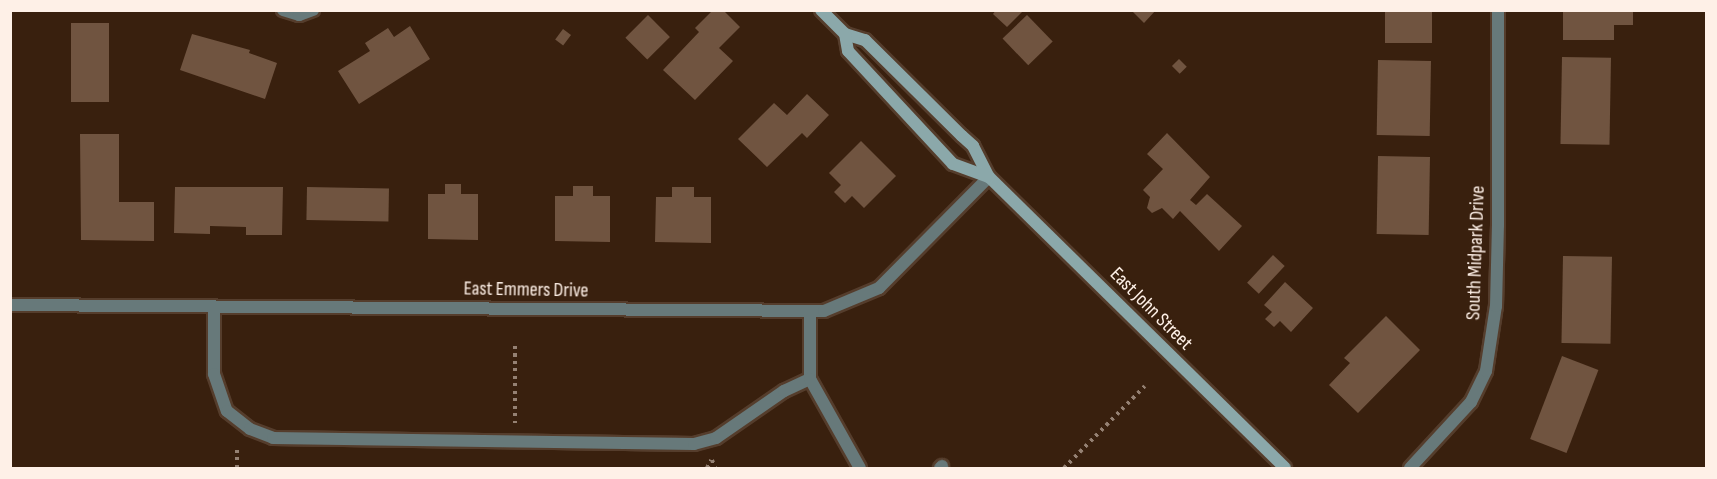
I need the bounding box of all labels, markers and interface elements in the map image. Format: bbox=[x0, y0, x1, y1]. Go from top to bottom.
street label: South Midpark Drive bbox=[1462, 185, 1490, 321]
street label: East John Street bbox=[1105, 263, 1197, 355]
street label: East Emmers Drive bbox=[463, 277, 589, 303]

